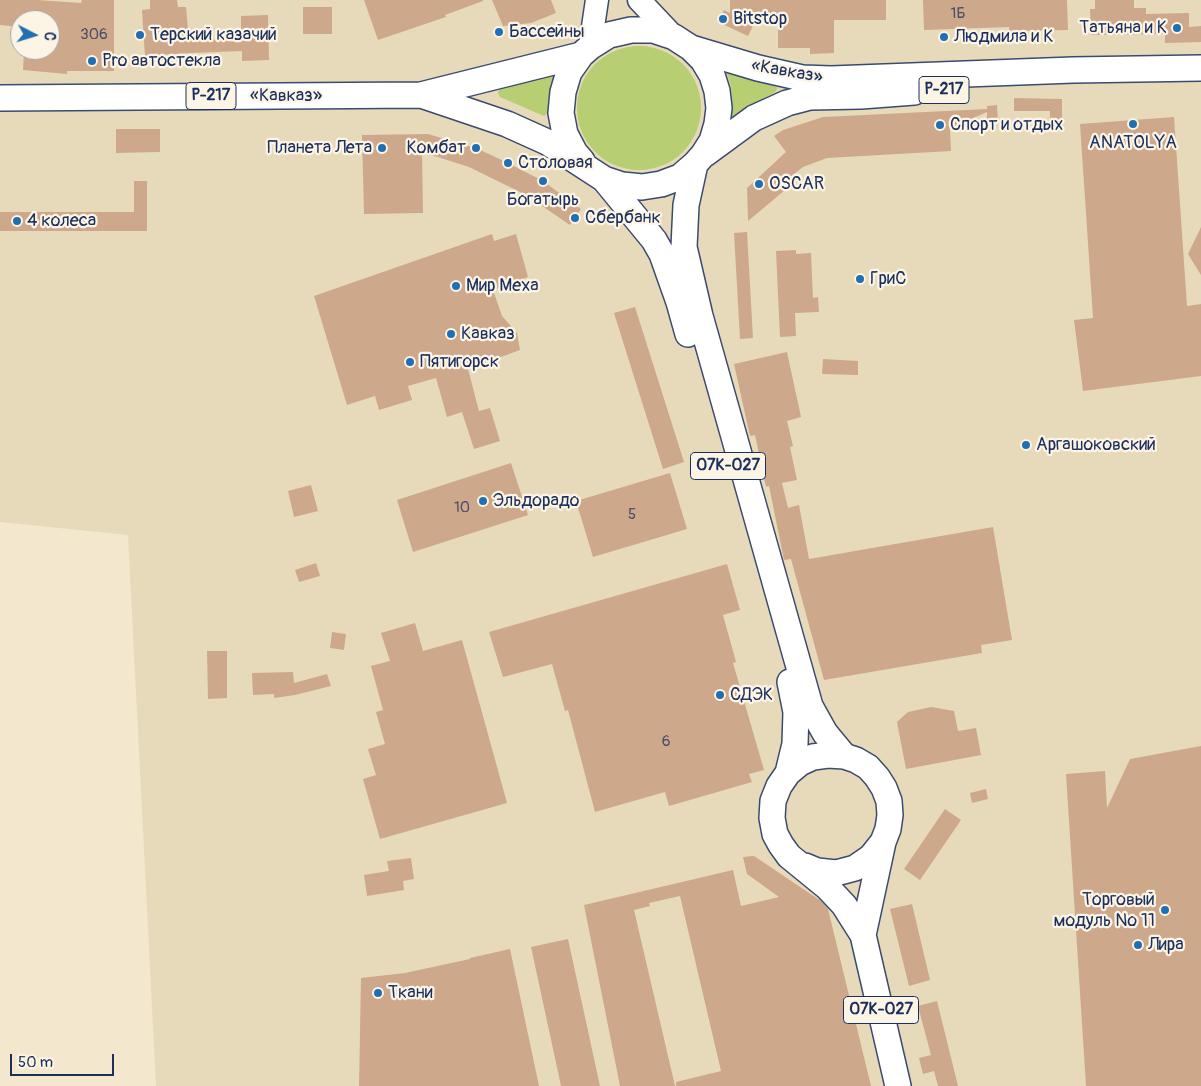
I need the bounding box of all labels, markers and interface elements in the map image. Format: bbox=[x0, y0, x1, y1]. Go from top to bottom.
house number: 1Б bbox=[951, 5, 965, 23]
place label: Bitstop bbox=[733, 8, 787, 30]
north arrow bbox=[10, 10, 60, 60]
marker: Bitstop bbox=[717, 13, 729, 25]
place label: Татьяна и К bbox=[1079, 17, 1167, 39]
place label: Бассейны bbox=[509, 21, 585, 43]
marker: Татьяна и К bbox=[1171, 22, 1183, 34]
place label: Терский казачий bbox=[150, 24, 277, 46]
house number: 306 bbox=[80, 26, 108, 44]
marker: Бассейны bbox=[493, 26, 505, 38]
place label: Людмила и К bbox=[954, 26, 1054, 48]
marker: Терский казачий bbox=[134, 29, 146, 41]
text: С bbox=[41, 31, 58, 41]
marker: Людмила и К bbox=[938, 31, 950, 43]
place label: Pro автостекла bbox=[102, 50, 221, 72]
marker: Pro автостекла bbox=[86, 55, 98, 67]
street label: «Кавказ» bbox=[750, 55, 824, 89]
road number: Р-217 bbox=[919, 76, 969, 104]
road number: Р-217 bbox=[186, 82, 236, 110]
street label: «Кавказ» bbox=[250, 85, 322, 107]
place label: Спорт и отдых bbox=[950, 114, 1063, 136]
marker: ANATOLYA bbox=[1127, 118, 1139, 130]
marker: Спорт и отдых bbox=[934, 119, 946, 131]
place label: ANATOLYA bbox=[1089, 132, 1177, 154]
place label: Планета Лета bbox=[267, 137, 372, 159]
place label: Комбат bbox=[406, 137, 466, 159]
marker: Планета Лета bbox=[376, 142, 388, 154]
marker: Комбат bbox=[470, 142, 482, 154]
place label: Столовая bbox=[518, 152, 593, 174]
marker: Столовая bbox=[502, 157, 514, 169]
place label: OSCAR bbox=[769, 173, 824, 195]
marker: Богатырь bbox=[537, 175, 549, 187]
marker: OSCAR bbox=[753, 178, 765, 190]
place label: Богатырь bbox=[507, 189, 579, 211]
place label: Сбербанк bbox=[585, 207, 661, 229]
place label: 4 колеса bbox=[27, 210, 96, 232]
marker: Сбербанк bbox=[569, 212, 581, 224]
marker: 4 колеса bbox=[11, 215, 23, 227]
place label: ГриС bbox=[870, 268, 906, 290]
marker: ГриС bbox=[854, 273, 866, 285]
place label: Мир Меха bbox=[466, 275, 539, 297]
marker: Мир Меха bbox=[450, 280, 462, 292]
place label: Кавказ bbox=[461, 323, 515, 345]
marker: Кавказ bbox=[445, 328, 457, 340]
place label: Пятигорск bbox=[420, 351, 499, 373]
marker: Пятигорск bbox=[404, 356, 416, 368]
place label: Аргашоковский bbox=[1036, 434, 1156, 456]
marker: Аргашоковский bbox=[1020, 439, 1032, 451]
road number: 07К-027 bbox=[690, 452, 766, 480]
place label: Эльдорадо bbox=[493, 490, 579, 512]
marker: Эльдорадо bbox=[477, 495, 489, 507]
house number: 10 bbox=[454, 499, 470, 517]
house number: 5 bbox=[628, 506, 636, 524]
place label: СДЭК bbox=[730, 684, 773, 706]
marker: СДЭК bbox=[714, 689, 726, 701]
house number: 6 bbox=[662, 733, 670, 751]
place label: Торговый модуль № 11 bbox=[1054, 889, 1155, 932]
marker: Торговый модуль № 11 bbox=[1159, 904, 1171, 916]
place label: Лира bbox=[1148, 934, 1184, 956]
marker: Лира bbox=[1132, 939, 1144, 951]
place label: Ткани bbox=[388, 982, 433, 1004]
marker: Ткани bbox=[372, 987, 384, 999]
road number: 07К-027 bbox=[844, 996, 918, 1024]
scale bar bbox=[12, 1044, 116, 1076]
text: 50 m bbox=[18, 1053, 53, 1072]

